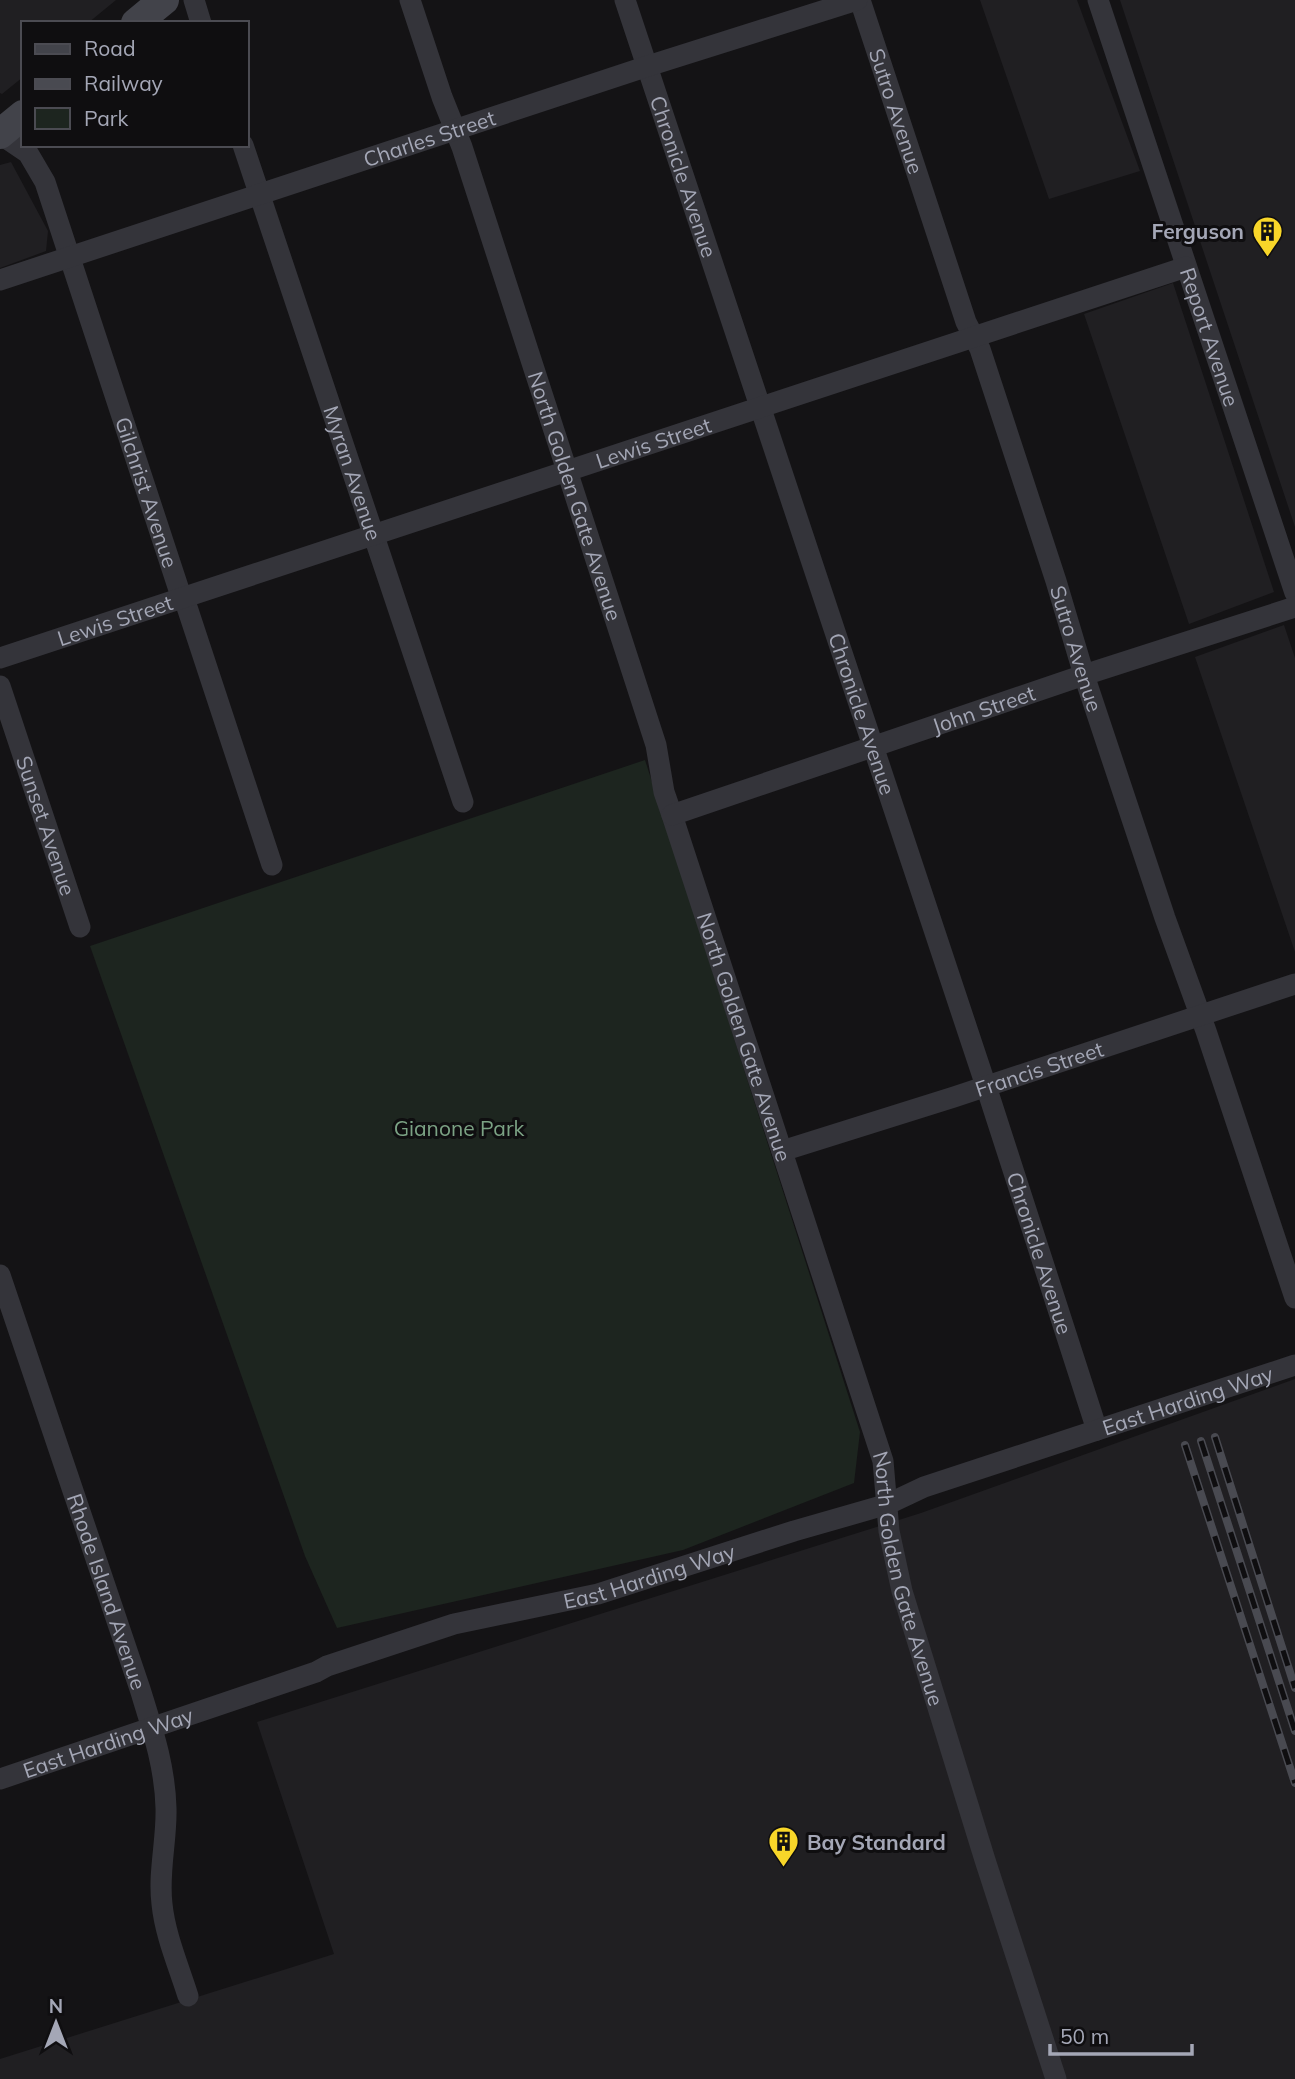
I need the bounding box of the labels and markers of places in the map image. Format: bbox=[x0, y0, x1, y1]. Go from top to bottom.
building icon: Ferguson bbox=[1250, 214, 1284, 258]
place label: Ferguson bbox=[1152, 218, 1244, 244]
building icon: Bay Standard bbox=[767, 1825, 801, 1869]
place label: Bay Standard bbox=[807, 1829, 946, 1855]

